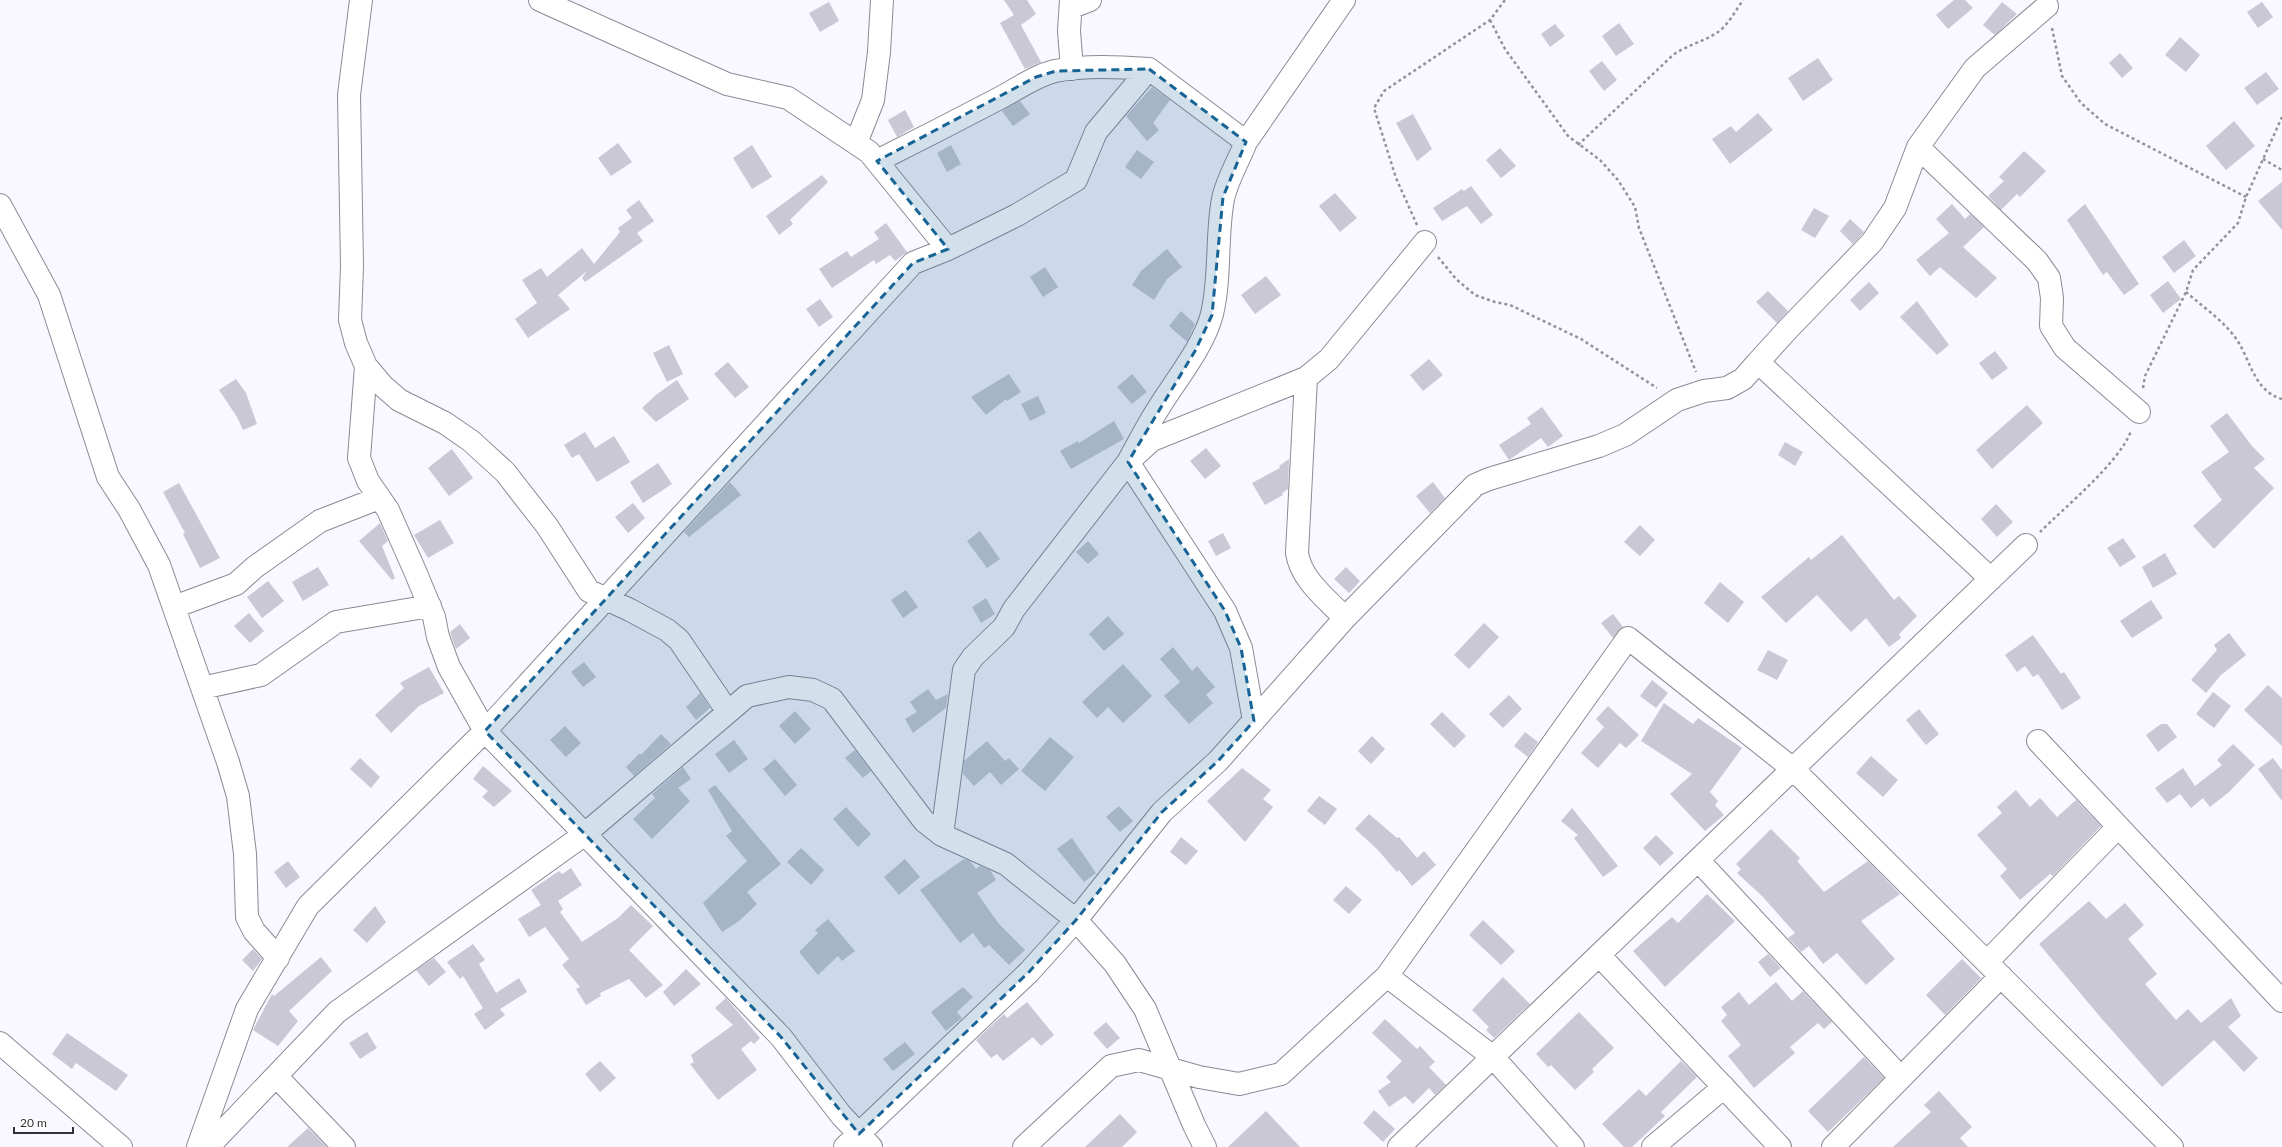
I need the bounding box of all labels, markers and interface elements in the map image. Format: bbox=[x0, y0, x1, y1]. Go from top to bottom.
scale bar bbox=[14, 1109, 73, 1135]
text: 20 m bbox=[20, 1115, 47, 1130]

